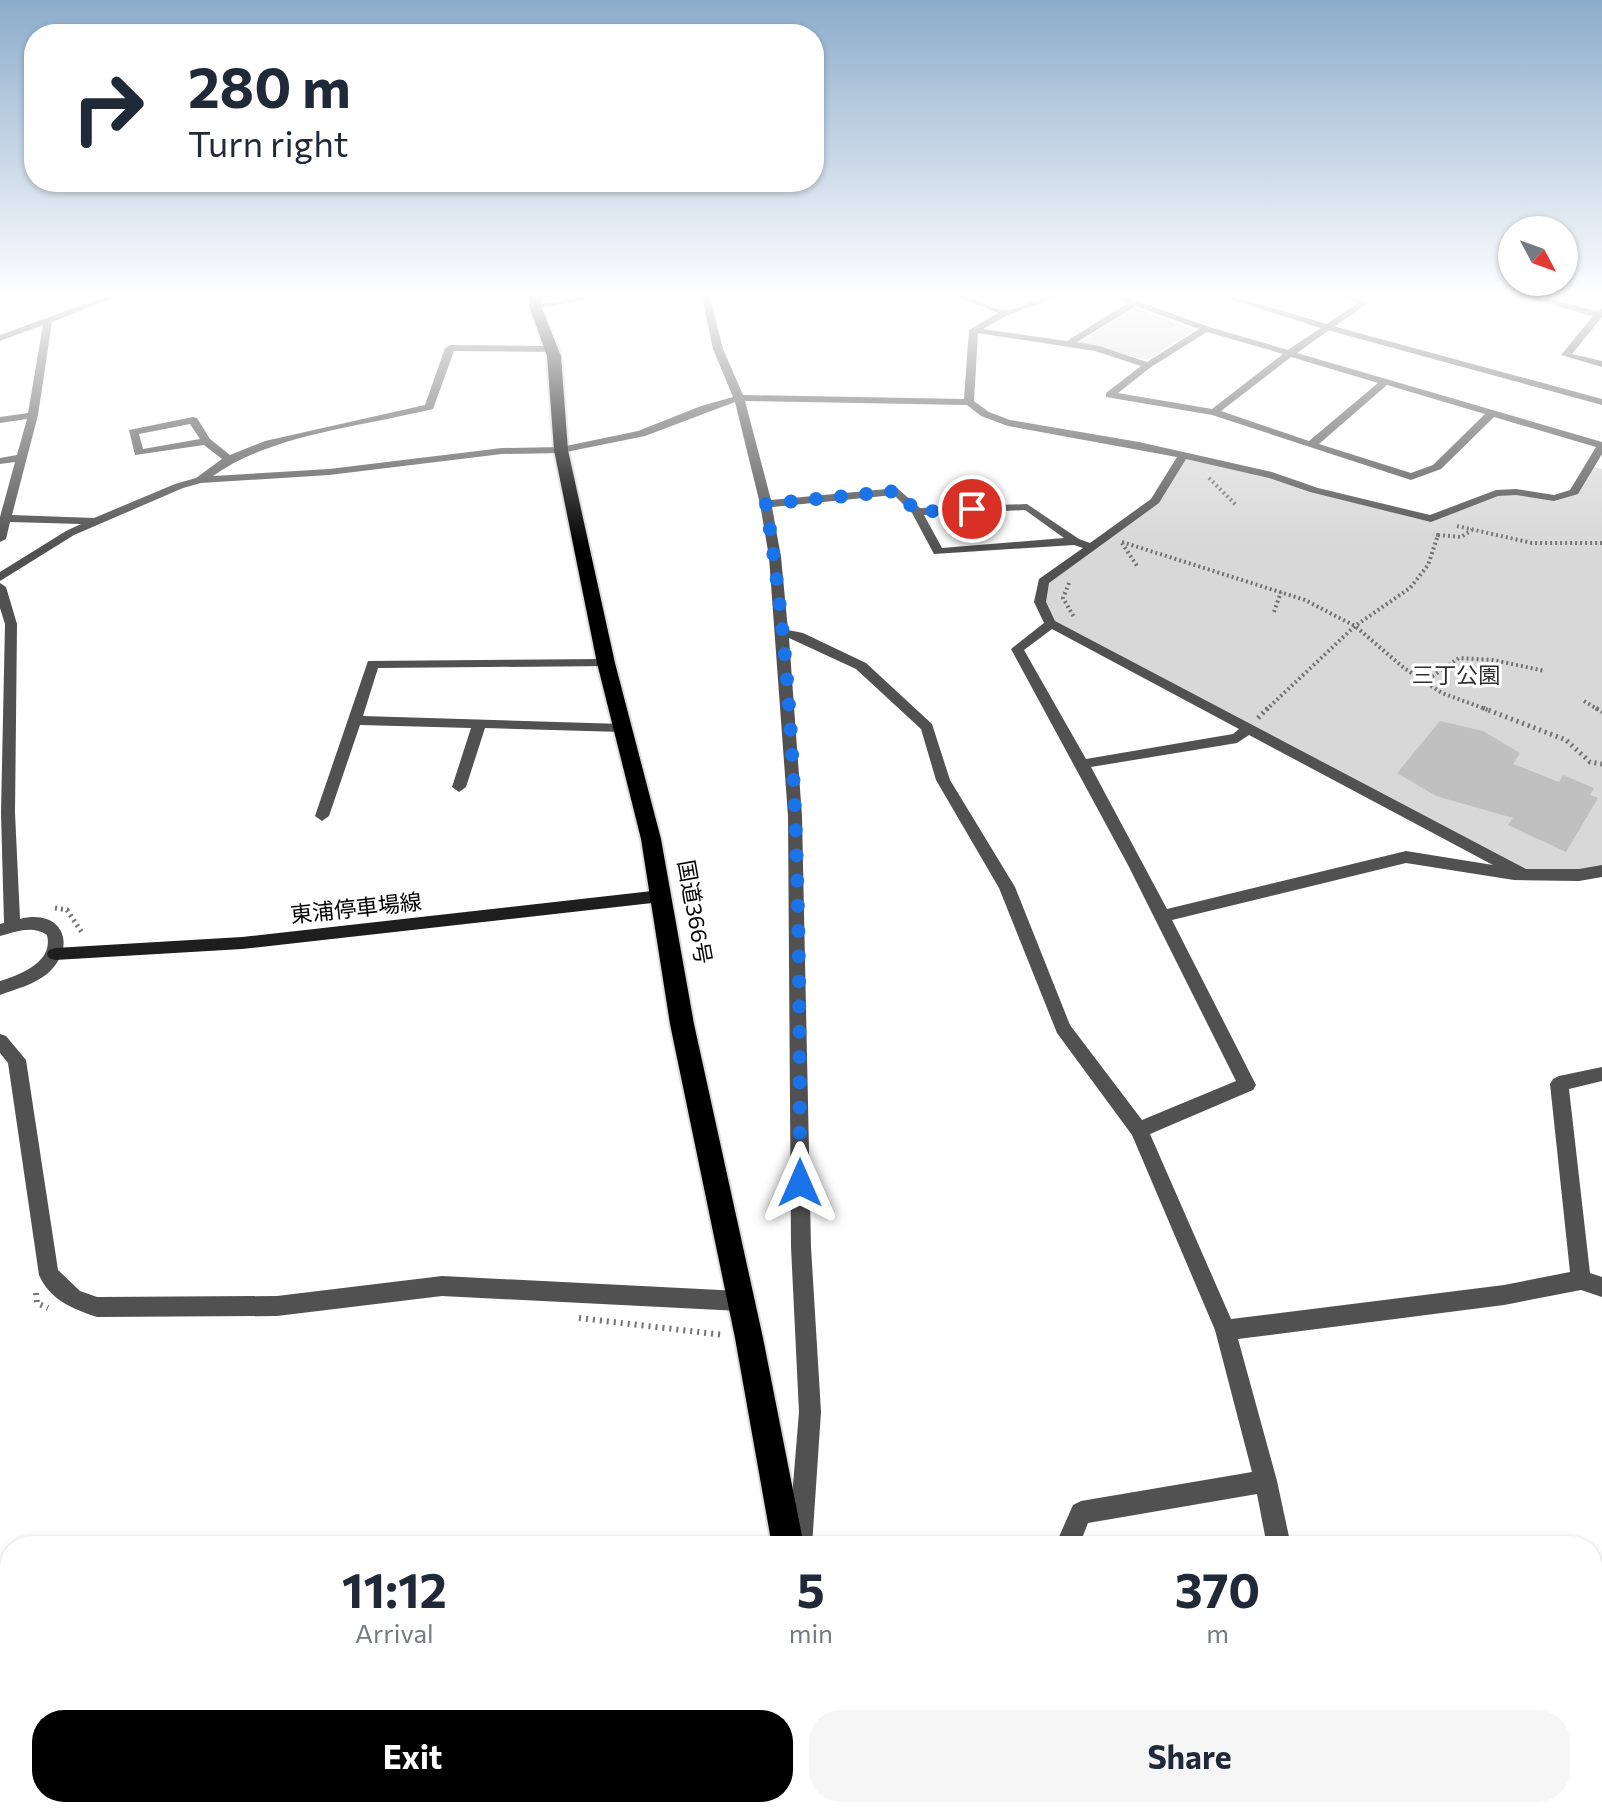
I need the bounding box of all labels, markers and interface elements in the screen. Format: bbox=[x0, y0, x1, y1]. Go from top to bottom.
text: 280 m bbox=[188, 51, 351, 120]
icon: right bbox=[56, 56, 160, 160]
text: Turn right bbox=[188, 120, 349, 164]
north arrow bbox=[1498, 216, 1578, 296]
map controls bbox=[1498, 216, 1578, 296]
pin bbox=[938, 475, 1006, 543]
icon: arrive bbox=[950, 487, 994, 531]
park label: 三丁公園 bbox=[1412, 661, 1500, 688]
street label: 国道366号 bbox=[673, 858, 718, 966]
street label: 東浦停車場線 bbox=[289, 887, 423, 928]
position arrow bbox=[758, 1141, 842, 1225]
text: 11:12 bbox=[342, 1559, 447, 1618]
text: 5 bbox=[797, 1559, 825, 1618]
text: 370 bbox=[1175, 1559, 1260, 1618]
text: Arrival bbox=[355, 1617, 434, 1648]
text: min bbox=[789, 1617, 833, 1648]
text: m bbox=[1206, 1617, 1229, 1648]
button: Exit bbox=[32, 1710, 793, 1802]
button: Share bbox=[809, 1710, 1570, 1802]

